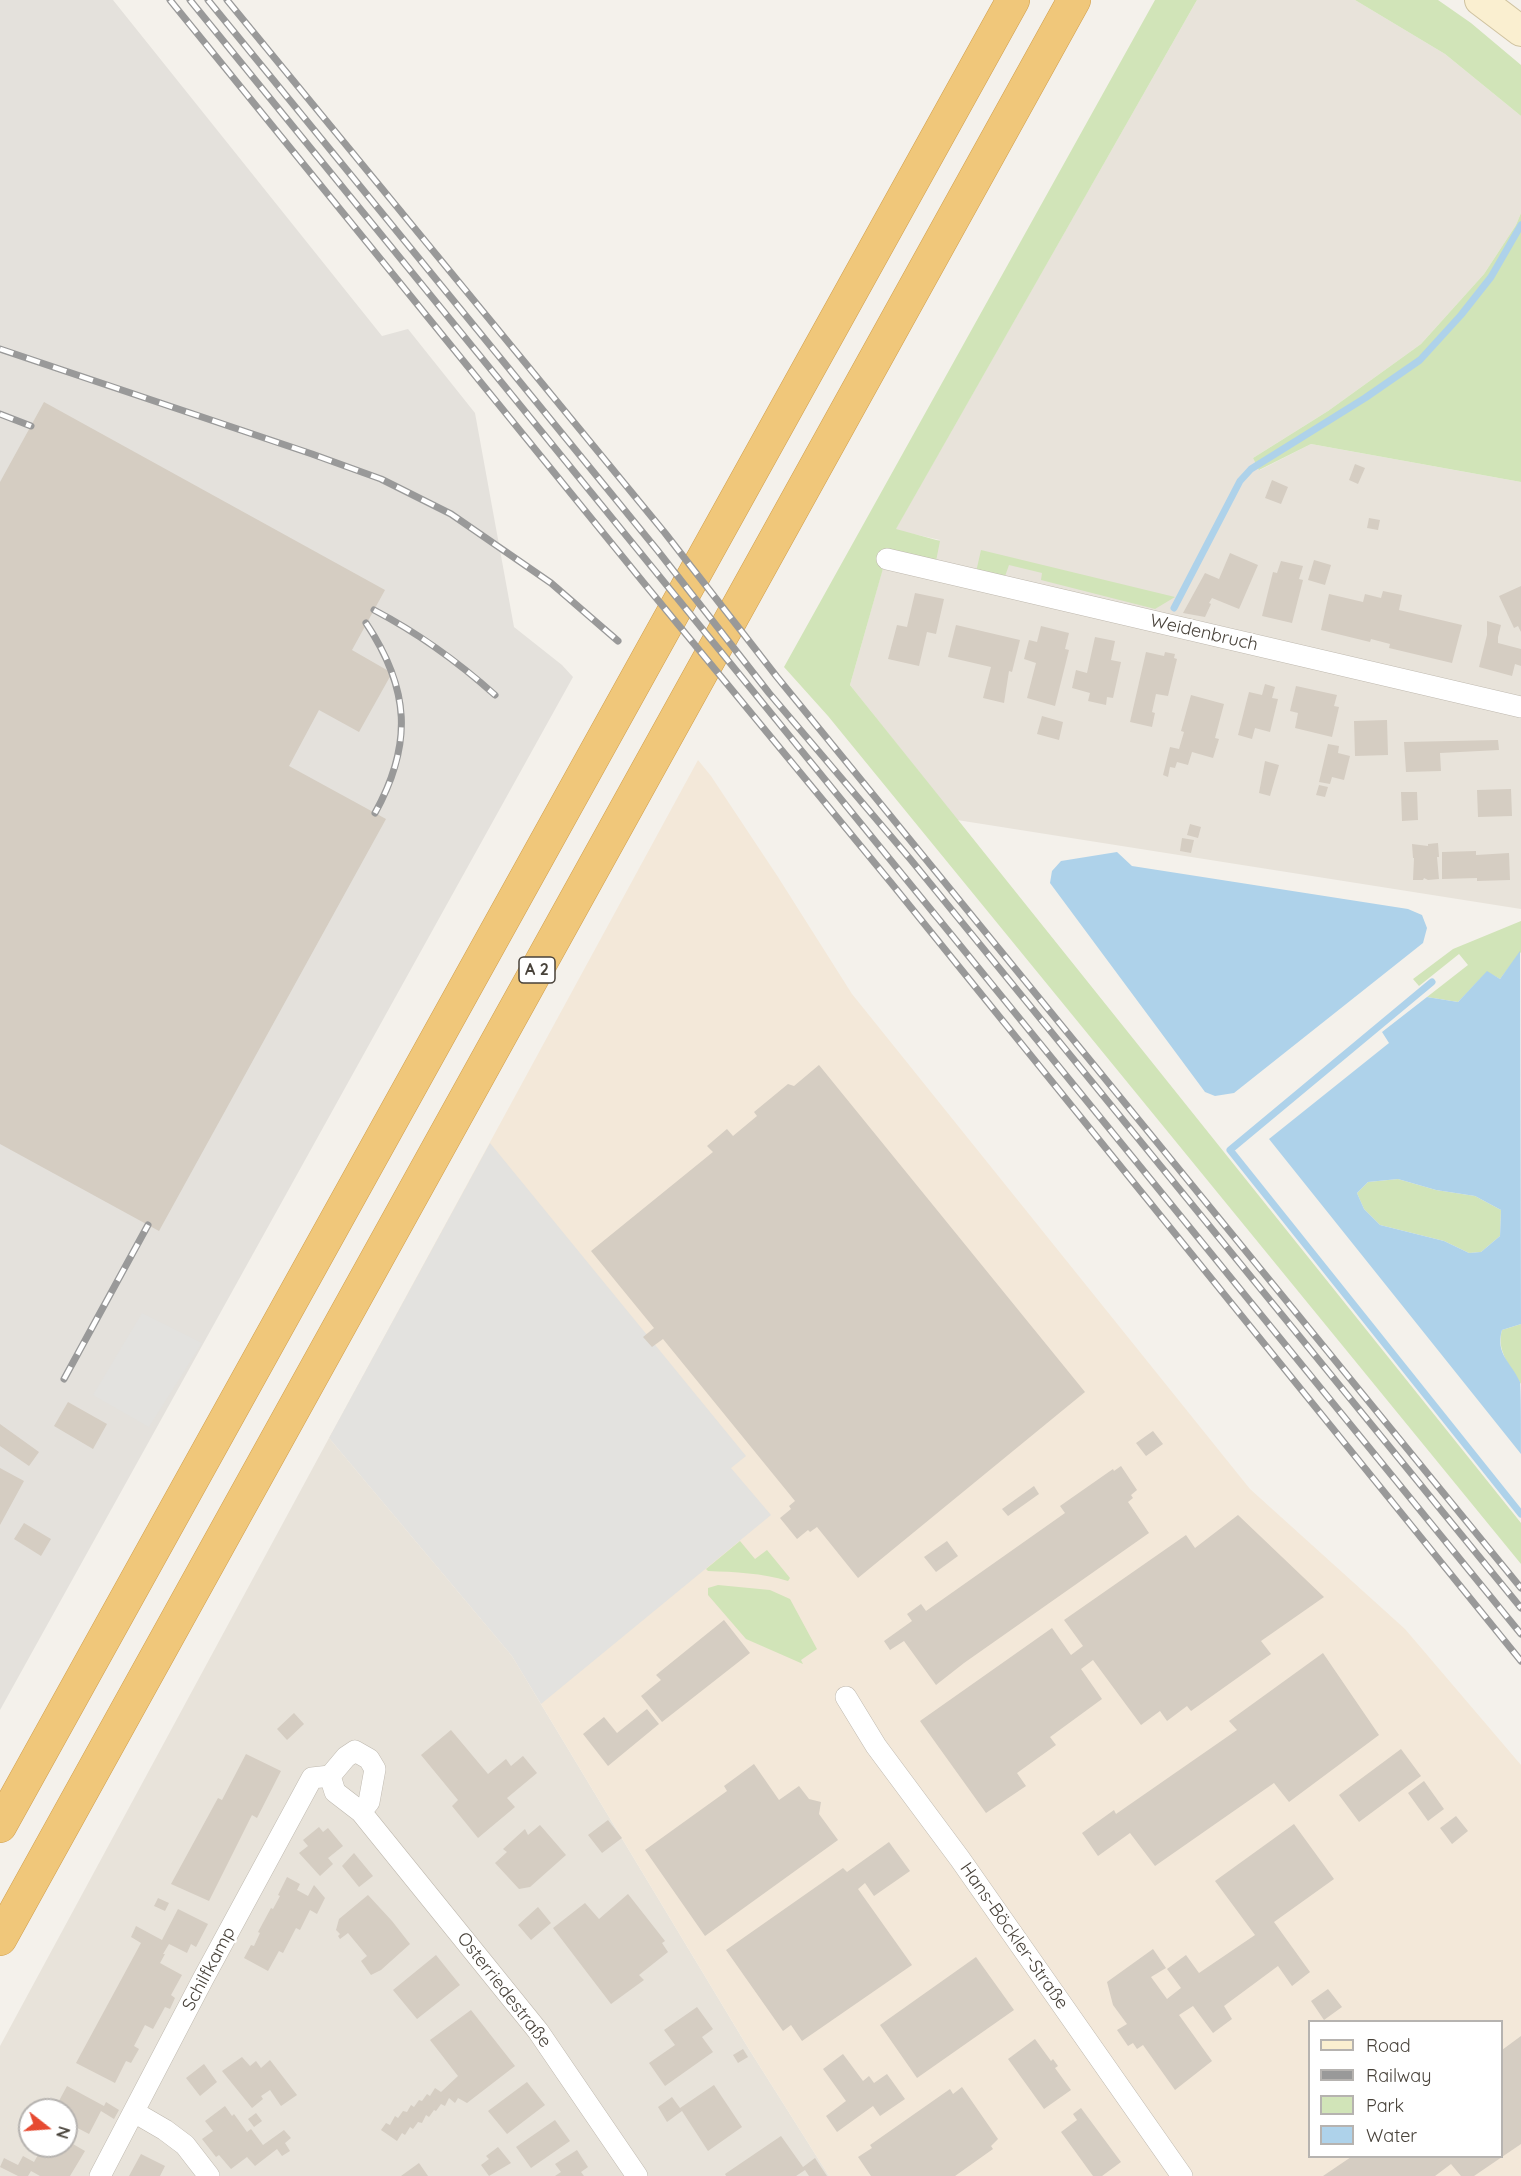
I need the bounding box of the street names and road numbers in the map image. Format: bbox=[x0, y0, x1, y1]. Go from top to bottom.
street label: Weidenbruch bbox=[1148, 610, 1260, 656]
road number: A 2 bbox=[519, 957, 555, 983]
street label: Hans-Böckler-Straße bbox=[955, 1858, 1073, 2014]
street label: Schilfkamp bbox=[178, 1923, 240, 2015]
street label: Osterriedestraße bbox=[452, 1928, 556, 2052]

